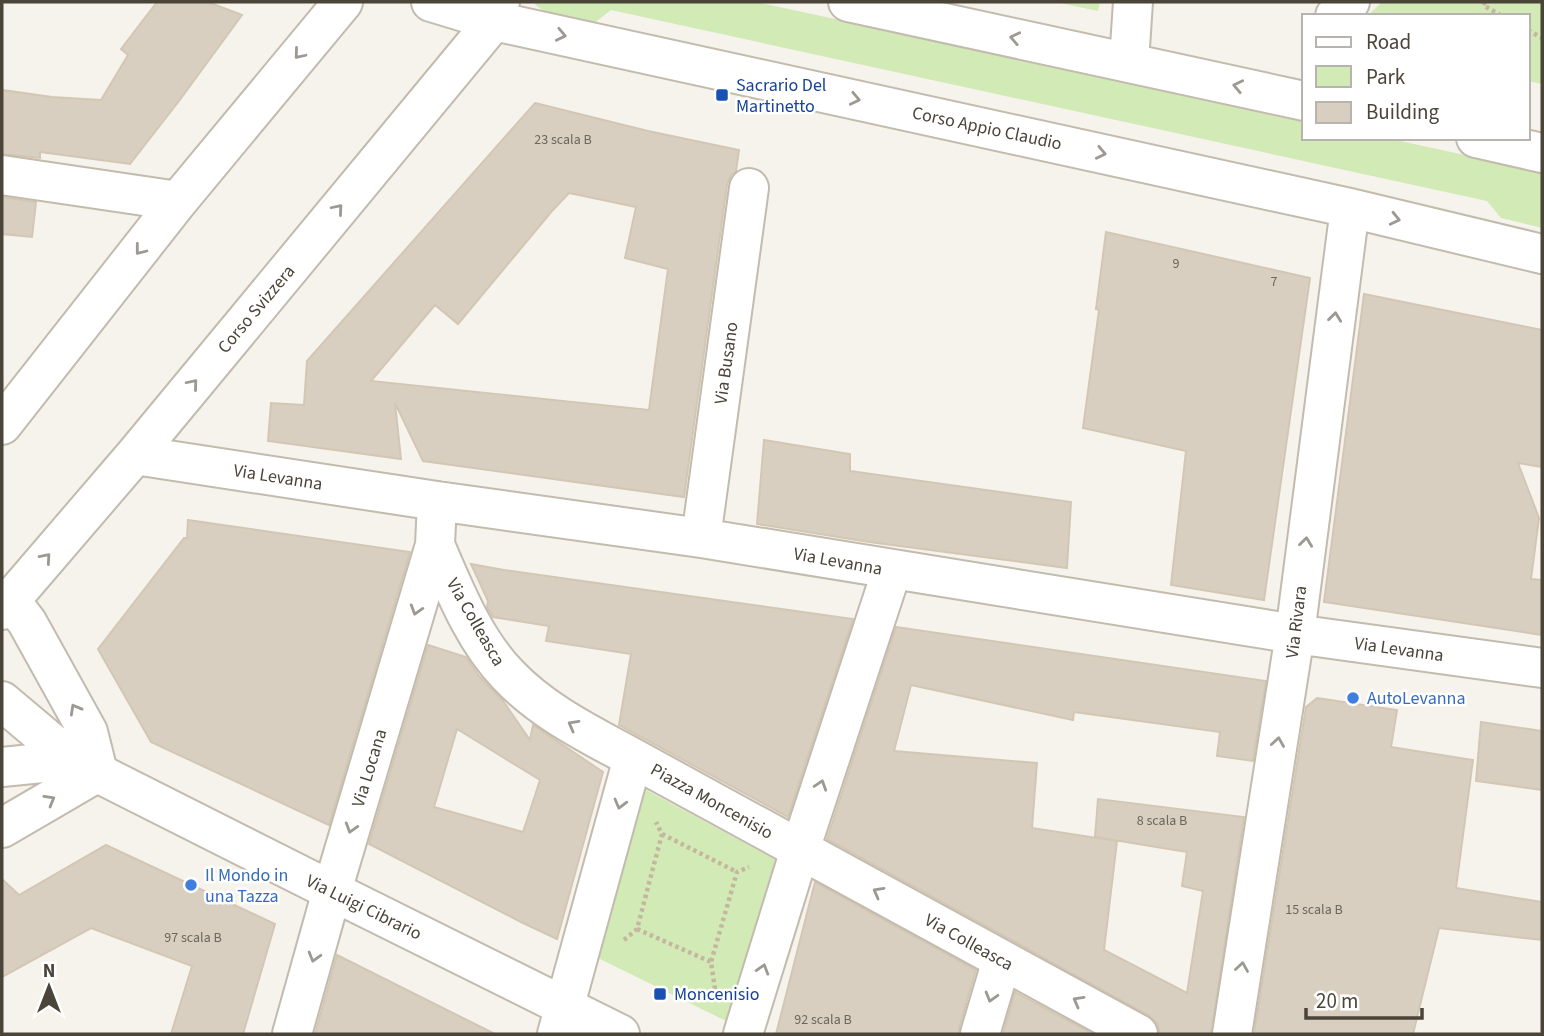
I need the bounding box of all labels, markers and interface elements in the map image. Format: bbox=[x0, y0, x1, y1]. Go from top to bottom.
legend bbox=[1302, 14, 1530, 140]
one-way arrow bbox=[555, 26, 567, 41]
text: Road bbox=[1366, 27, 1411, 57]
one-way arrow bbox=[1009, 31, 1021, 46]
one-way arrow bbox=[295, 46, 307, 59]
text: Park bbox=[1366, 62, 1406, 92]
place label: Sacrario Del Martinetto bbox=[736, 73, 826, 119]
one-way arrow bbox=[1232, 80, 1244, 94]
marker: Sacrario Del Martinetto bbox=[714, 87, 730, 103]
one-way arrow bbox=[849, 91, 861, 106]
text: Building bbox=[1366, 97, 1440, 127]
street label: Corso Appio Claudio bbox=[910, 100, 1064, 157]
house number: 23 scala B bbox=[534, 130, 592, 150]
one-way arrow bbox=[1095, 145, 1107, 160]
one-way arrow bbox=[330, 204, 342, 217]
one-way arrow bbox=[1389, 210, 1401, 225]
one-way arrow bbox=[136, 241, 148, 254]
house number: 9 bbox=[1173, 254, 1180, 274]
street label: Corso Svizzera bbox=[212, 260, 301, 359]
house number: 7 bbox=[1271, 272, 1278, 292]
one-way arrow bbox=[1328, 311, 1343, 322]
street label: Via Busano bbox=[708, 320, 745, 406]
one-way arrow bbox=[185, 380, 197, 393]
street label: Via Levanna bbox=[232, 458, 324, 497]
one-way arrow bbox=[1299, 536, 1314, 548]
street label: Via Levanna bbox=[792, 541, 884, 582]
one-way arrow bbox=[38, 553, 50, 566]
street label: Via Colleasca bbox=[440, 574, 511, 671]
street label: Via Rivara bbox=[1280, 584, 1313, 660]
one-way arrow bbox=[409, 604, 424, 616]
street label: Via Levanna bbox=[1353, 631, 1445, 668]
place label: AutoLevanna bbox=[1367, 686, 1465, 711]
marker: AutoLevanna bbox=[1345, 690, 1361, 706]
one-way arrow bbox=[70, 703, 83, 716]
one-way arrow bbox=[568, 720, 580, 733]
street label: Via Locana bbox=[346, 726, 393, 810]
one-way arrow bbox=[1270, 736, 1285, 748]
street label: Piazza Moncenisio bbox=[646, 757, 778, 846]
one-way arrow bbox=[813, 779, 828, 791]
one-way arrow bbox=[43, 795, 55, 808]
one-way arrow bbox=[614, 798, 628, 810]
house number: 8 scala B bbox=[1137, 811, 1187, 831]
one-way arrow bbox=[344, 822, 359, 834]
place label: Il Mondo in una Tazza bbox=[205, 863, 288, 909]
street label: Via Luigi Cibrario bbox=[302, 869, 426, 946]
marker: Il Mondo in una Tazza bbox=[183, 877, 199, 893]
one-way arrow bbox=[873, 887, 885, 900]
house number: 15 scala B bbox=[1285, 900, 1343, 920]
street label: Via Colleasca bbox=[920, 908, 1018, 977]
house number: 97 scala B bbox=[164, 928, 222, 948]
one-way arrow bbox=[307, 951, 322, 963]
north arrow bbox=[14, 952, 84, 1022]
text: N bbox=[43, 958, 55, 985]
one-way arrow bbox=[1234, 961, 1249, 973]
one-way arrow bbox=[755, 963, 770, 975]
scale bar bbox=[1306, 976, 1422, 1020]
place label: Moncenisio bbox=[674, 982, 759, 1007]
marker: Moncenisio bbox=[652, 986, 668, 1002]
text: 20 m bbox=[1316, 986, 1358, 1016]
one-way arrow bbox=[985, 991, 999, 1003]
one-way arrow bbox=[1073, 996, 1085, 1010]
house number: 92 scala B bbox=[794, 1010, 852, 1030]

